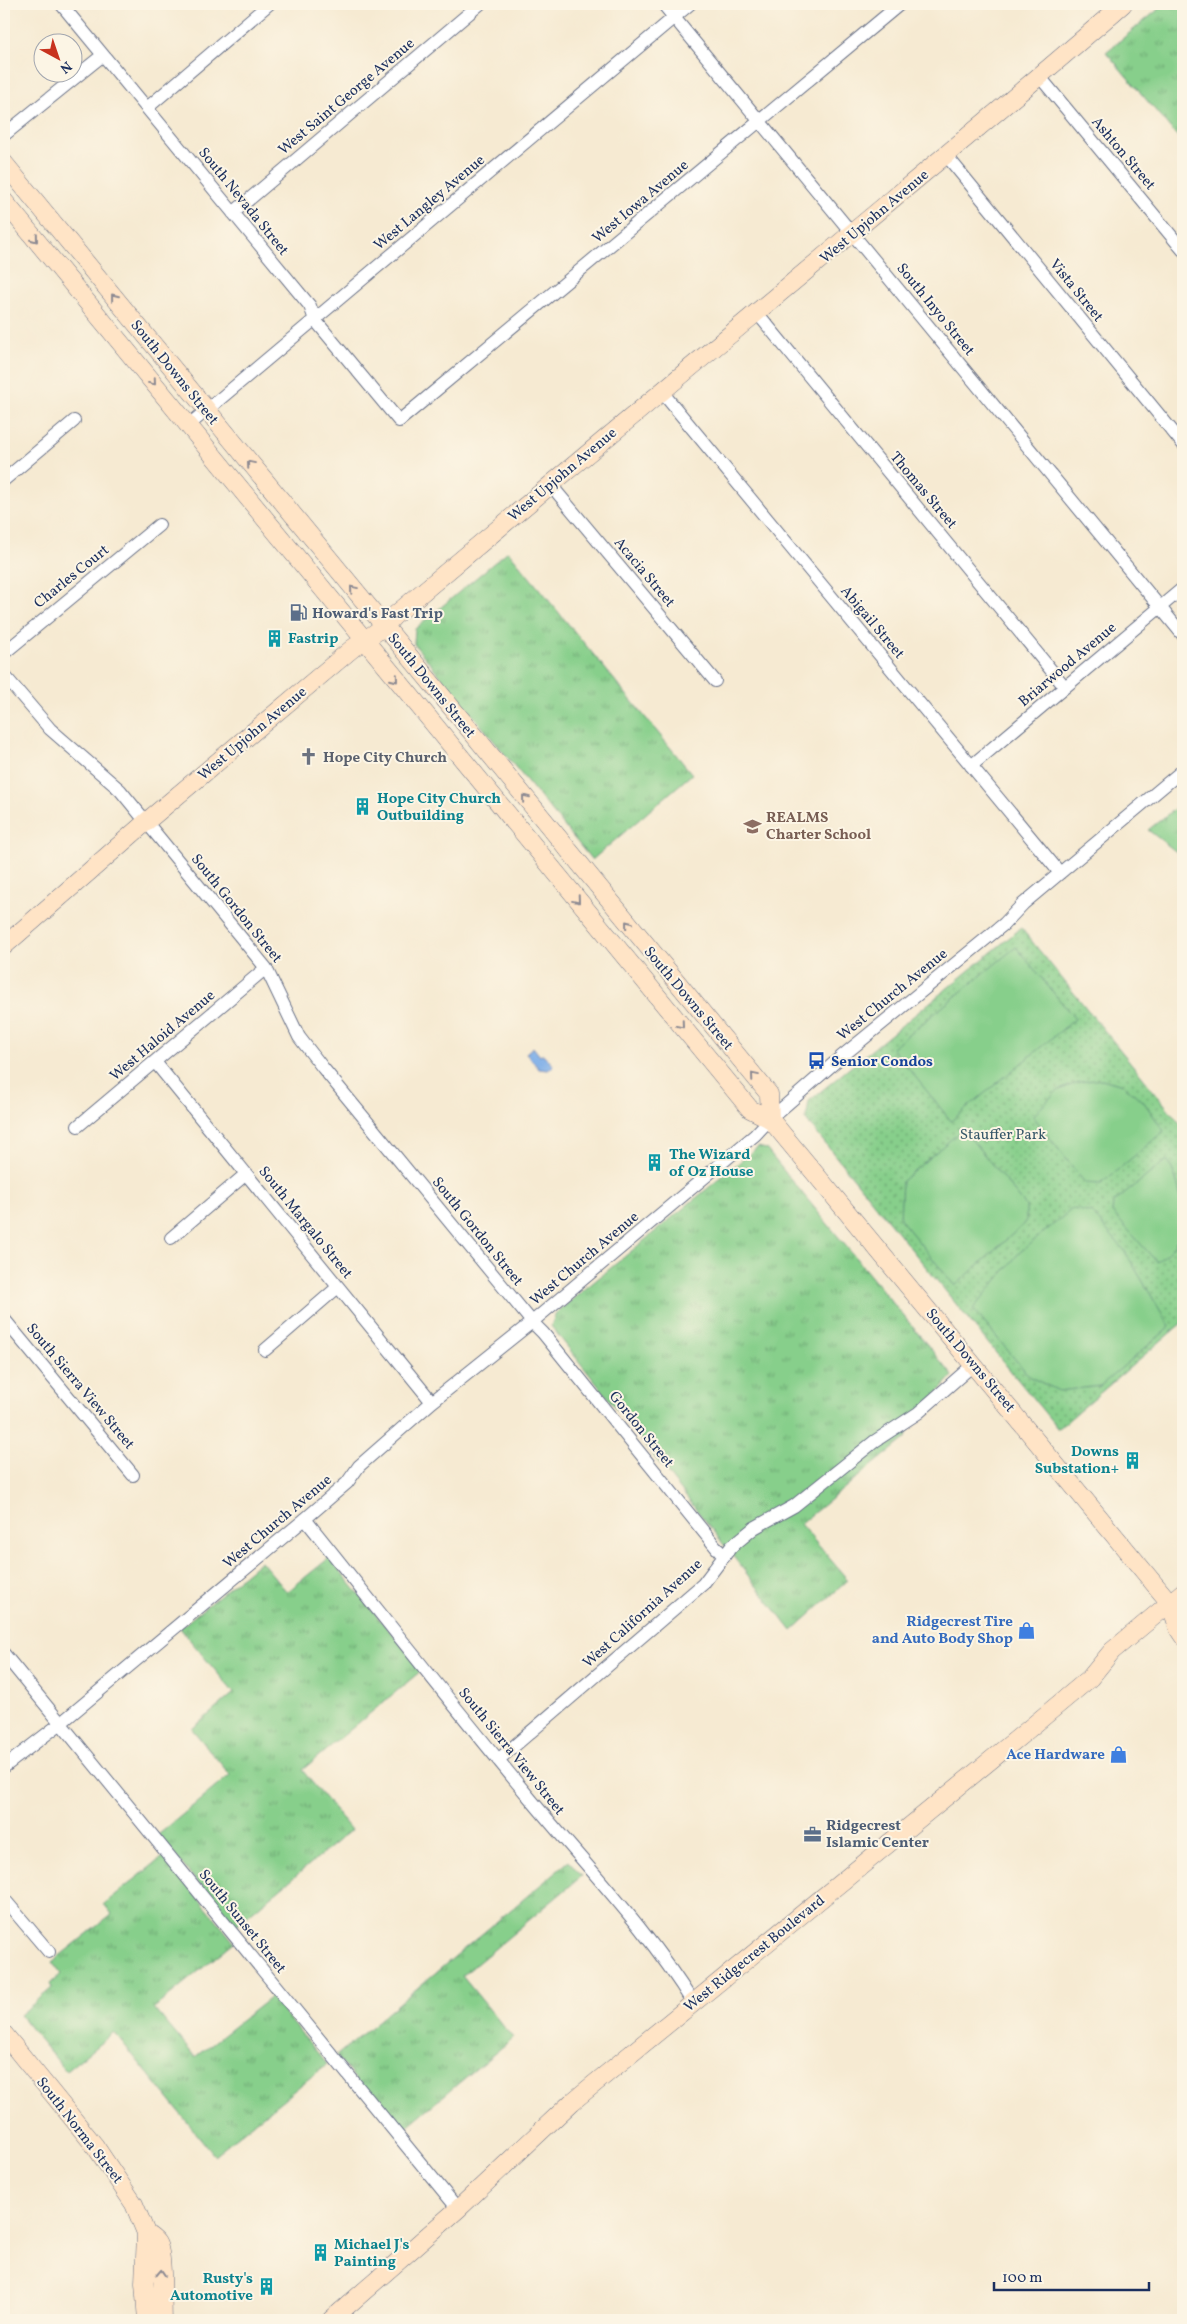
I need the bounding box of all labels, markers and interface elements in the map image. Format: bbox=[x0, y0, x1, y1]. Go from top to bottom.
north arrow bbox=[32, 32, 82, 82]
street label: West Saint George Avenue bbox=[274, 34, 420, 161]
text: N bbox=[55, 56, 75, 77]
street label: Ashton Street bbox=[1086, 113, 1160, 195]
street label: South Nevada Street bbox=[193, 143, 293, 260]
street label: West Langley Avenue bbox=[370, 150, 490, 256]
street label: West Iowa Avenue bbox=[588, 156, 694, 249]
street label: West Upjohn Avenue bbox=[816, 165, 934, 269]
one-way arrow bbox=[29, 233, 38, 242]
street label: Vista Street bbox=[1044, 255, 1108, 327]
street label: South Inyo Street bbox=[891, 259, 979, 361]
one-way arrow bbox=[110, 294, 119, 303]
street label: South Downs Street bbox=[125, 316, 223, 430]
one-way arrow bbox=[148, 377, 157, 386]
street label: West Upjohn Avenue bbox=[504, 423, 622, 527]
street label: Thomas Street bbox=[884, 448, 961, 534]
one-way arrow bbox=[246, 460, 255, 469]
street label: Acacia Street bbox=[608, 533, 679, 612]
street label: Charles Court bbox=[30, 540, 114, 614]
street label: Abigail Street bbox=[835, 582, 909, 664]
one-way arrow bbox=[351, 586, 359, 595]
fuel station icon: Howard's Fast Trip bbox=[288, 603, 308, 623]
place label: Howard's Fast Trip bbox=[312, 604, 443, 625]
street label: Briarwood Avenue bbox=[1015, 618, 1121, 712]
building icon: Fastrip bbox=[264, 628, 284, 648]
place label: Fastrip bbox=[288, 629, 339, 650]
street label: South Downs Street bbox=[382, 629, 480, 743]
one-way arrow bbox=[389, 673, 398, 682]
street label: West Upjohn Avenue bbox=[194, 682, 312, 786]
church icon: Hope City Church bbox=[299, 747, 319, 767]
place label: Hope City Church bbox=[323, 748, 447, 769]
place label: Hope City Church Outbuilding bbox=[377, 789, 501, 827]
one-way arrow bbox=[521, 795, 530, 804]
building icon: Hope City Church Outbuilding bbox=[353, 797, 373, 817]
place label: REALMS Charter School bbox=[766, 808, 871, 846]
school or university icon: REALMS Charter School bbox=[742, 816, 762, 836]
street label: South Gordon Street bbox=[185, 850, 286, 968]
one-way arrow bbox=[571, 894, 580, 903]
one-way arrow bbox=[625, 921, 633, 930]
street label: South Downs Street bbox=[638, 942, 738, 1056]
street label: West Church Avenue bbox=[833, 944, 953, 1046]
street label: West Haloid Avenue bbox=[106, 986, 220, 1087]
one-way arrow bbox=[675, 1019, 684, 1028]
bus stop icon: Senior Condos bbox=[807, 1051, 827, 1071]
place label: Senior Condos bbox=[831, 1052, 933, 1073]
one-way arrow bbox=[751, 1072, 760, 1081]
park label: Stauffer Park bbox=[960, 1125, 1046, 1146]
place label: The Wizard of Oz House bbox=[669, 1145, 754, 1183]
building icon: The Wizard of Oz House bbox=[645, 1153, 665, 1173]
street label: South Margalo Street bbox=[253, 1162, 357, 1284]
street label: South Gordon Street bbox=[426, 1173, 527, 1291]
street label: West Church Avenue bbox=[526, 1207, 644, 1311]
street label: South Downs Street bbox=[920, 1304, 1020, 1418]
street label: South Sierra View Street bbox=[21, 1319, 139, 1455]
street label: Gordon Street bbox=[603, 1387, 678, 1473]
place label: Downs Substation+ bbox=[1035, 1442, 1119, 1480]
building icon: Downs Substation+ bbox=[1123, 1450, 1143, 1470]
street label: West Church Avenue bbox=[219, 1470, 337, 1574]
street label: West California Avenue bbox=[579, 1555, 707, 1674]
place label: Ridgecrest Tire and Auto Body Shop bbox=[872, 1612, 1013, 1650]
shop icon: Ridgecrest Tire and Auto Body Shop bbox=[1017, 1620, 1037, 1640]
street label: South Sierra View Street bbox=[453, 1684, 569, 1820]
shop icon: Ace Hardware bbox=[1109, 1744, 1129, 1764]
place label: Ace Hardware bbox=[1006, 1745, 1105, 1766]
place label: Ridgecrest Islamic Center bbox=[826, 1816, 929, 1854]
office icon: Ridgecrest Islamic Center bbox=[802, 1824, 822, 1844]
street label: South Sunset Street bbox=[193, 1865, 291, 1979]
street label: West Ridgecrest Boulevard bbox=[680, 1891, 830, 2018]
street label: South Norma Street bbox=[30, 2073, 127, 2189]
place label: Michael J's Painting bbox=[334, 2235, 409, 2273]
building icon: Michael J's Painting bbox=[310, 2243, 330, 2263]
scale bar bbox=[994, 2259, 1150, 2291]
text: 100 m bbox=[1002, 2268, 1042, 2289]
one-way arrow bbox=[156, 2269, 166, 2277]
place label: Rusty's Automotive bbox=[170, 2269, 253, 2307]
building icon: Rusty's Automotive bbox=[257, 2277, 277, 2297]

